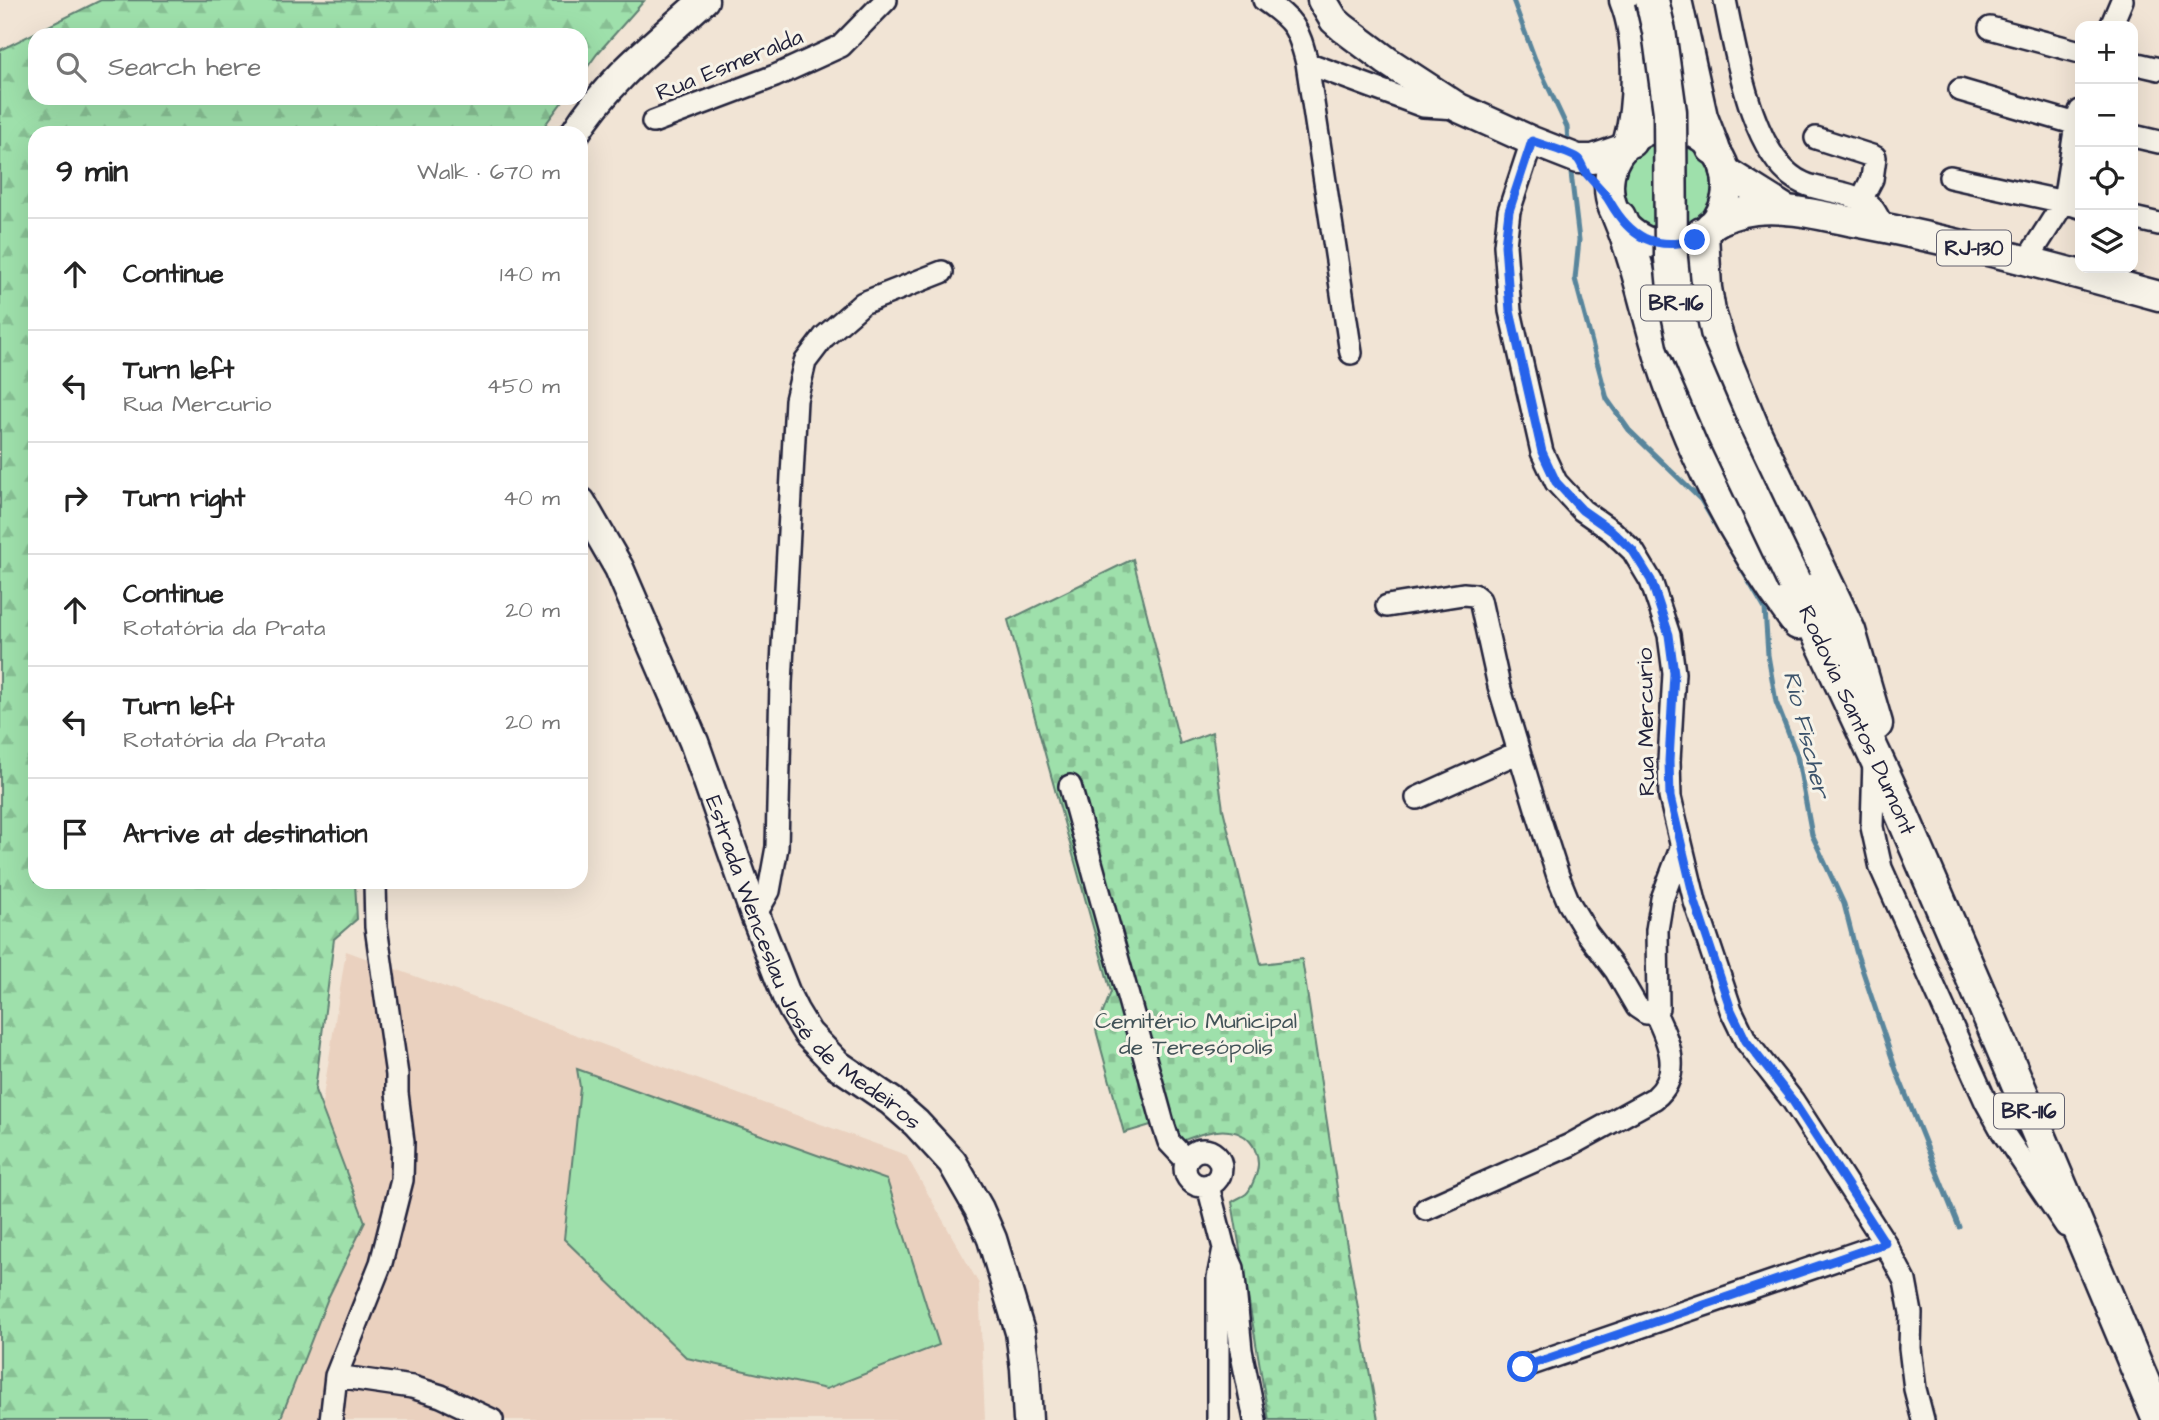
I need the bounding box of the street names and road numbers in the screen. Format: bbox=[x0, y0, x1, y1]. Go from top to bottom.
street label: Rua Esmeralda bbox=[651, 21, 808, 109]
road number: RJ-130 bbox=[1937, 230, 2011, 266]
road number: BR-116 bbox=[1641, 286, 1711, 320]
street label: Rodovia Santos Dumont bbox=[1790, 600, 1924, 841]
street label: Rua Mercurio bbox=[1629, 647, 1663, 797]
street label: Estrada Wenceslau José de Medeiros bbox=[697, 791, 928, 1138]
road number: BR-116 bbox=[1994, 1094, 2064, 1128]

